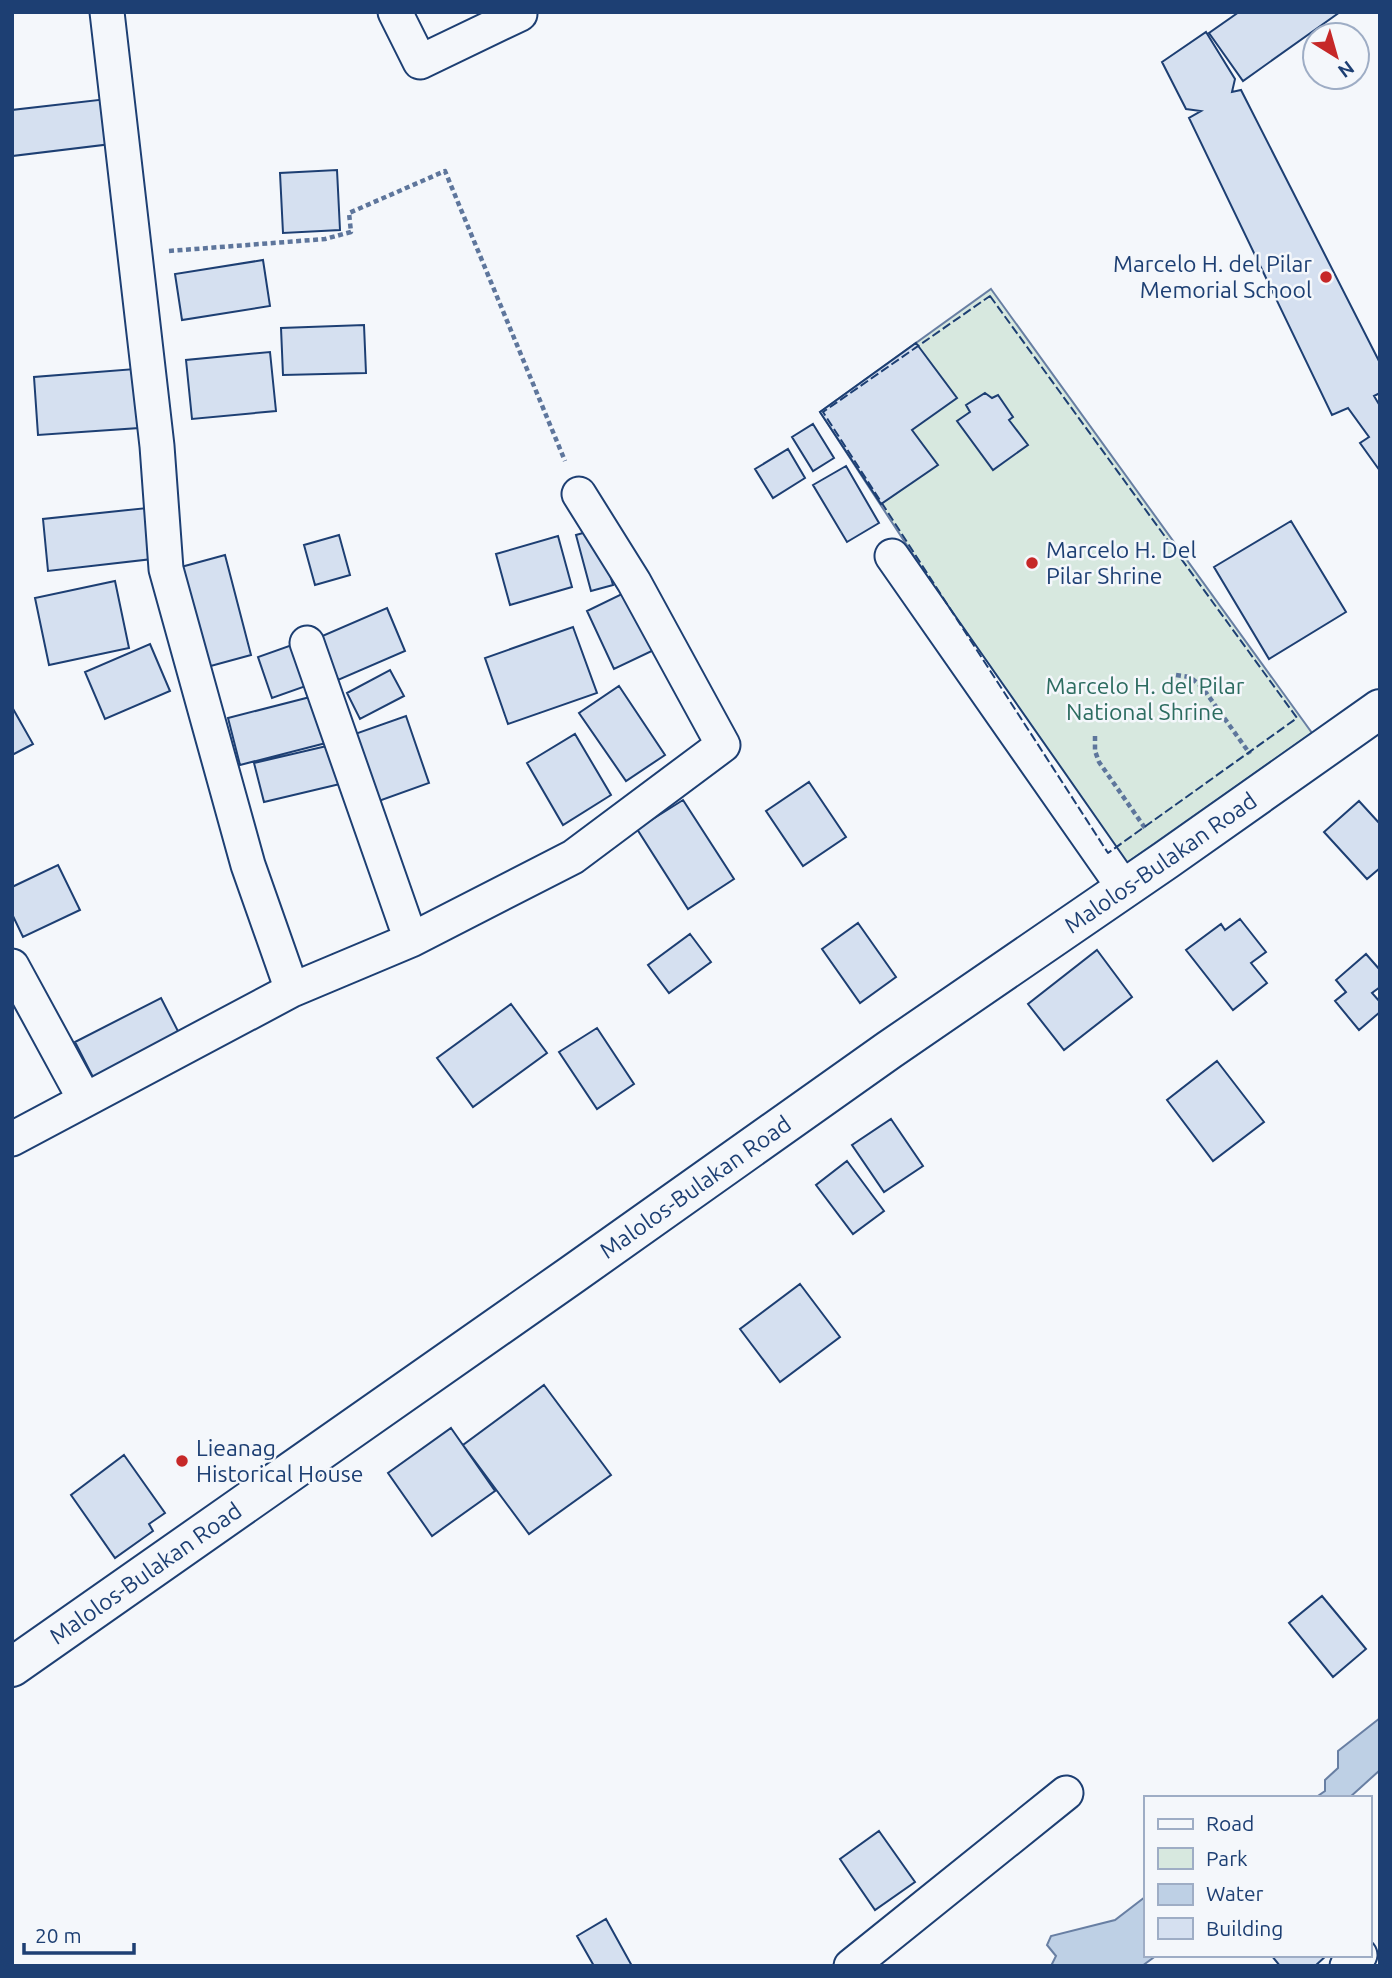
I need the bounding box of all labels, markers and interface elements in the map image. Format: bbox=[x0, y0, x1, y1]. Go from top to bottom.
north arrow bbox=[1301, 21, 1371, 91]
text: N bbox=[1334, 57, 1359, 83]
place label: Marcelo H. del Pilar Memorial School bbox=[1113, 251, 1312, 302]
marker: Marcelo H. del Pilar Memorial School bbox=[1318, 269, 1334, 285]
place label: Marcelo H. Del Pilar Shrine bbox=[1046, 537, 1197, 588]
marker: Marcelo H. Del Pilar Shrine bbox=[1024, 555, 1040, 571]
park label: Marcelo H. del Pilar National Shrine bbox=[1046, 673, 1245, 724]
street label: Malolos-Bulakan Road bbox=[1060, 787, 1261, 938]
street label: Malolos-Bulakan Road bbox=[595, 1111, 795, 1263]
place label: Lieanag Historical House bbox=[196, 1435, 363, 1486]
marker: Lieanag Historical House bbox=[174, 1453, 190, 1469]
street label: Malolos-Bulakan Road bbox=[45, 1497, 246, 1649]
legend bbox=[1144, 1796, 1371, 1957]
text: Road bbox=[1206, 1811, 1254, 1835]
text: Park bbox=[1206, 1846, 1248, 1870]
text: Water bbox=[1206, 1881, 1264, 1905]
scale bar bbox=[24, 1912, 135, 1956]
text: Building bbox=[1206, 1916, 1283, 1940]
text: 20 m bbox=[35, 1923, 82, 1947]

